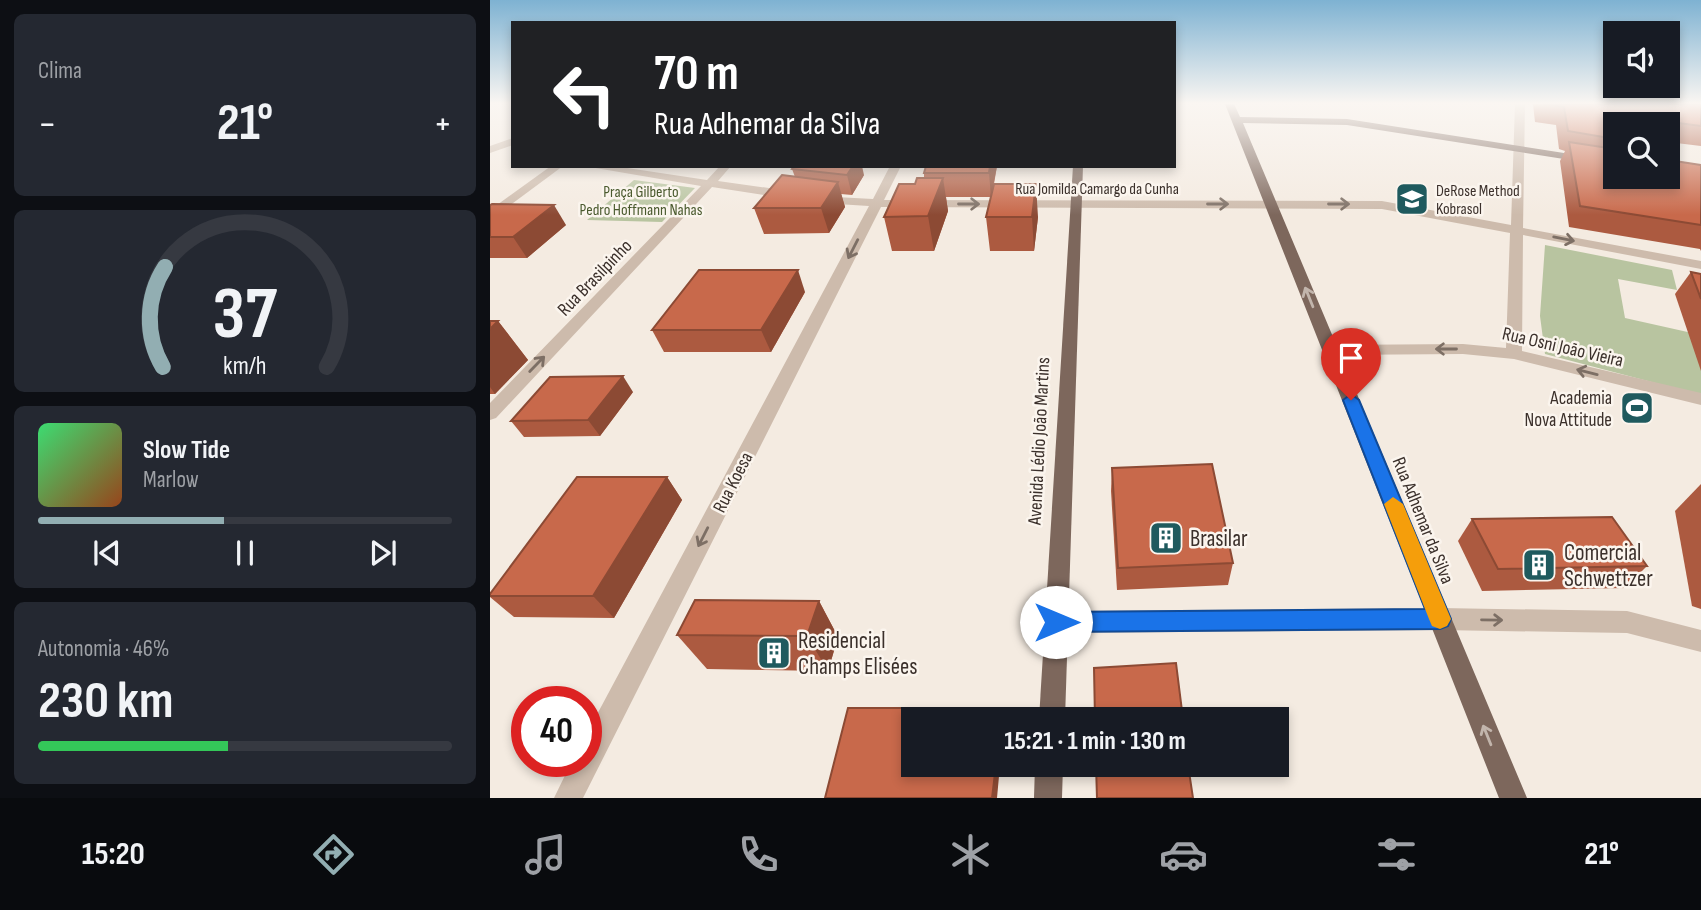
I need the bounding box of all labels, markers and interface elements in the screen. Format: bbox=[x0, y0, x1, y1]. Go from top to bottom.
map controls bbox=[1603, 21, 1680, 189]
button: sound bbox=[1603, 21, 1680, 98]
text: 70 m bbox=[654, 45, 739, 104]
icon: left bbox=[539, 49, 630, 140]
text: Clima bbox=[38, 57, 82, 85]
text: 21° bbox=[217, 92, 273, 155]
text: − bbox=[38, 102, 57, 147]
text: + bbox=[433, 102, 452, 147]
text: Rua Adhemar da Silva bbox=[654, 105, 880, 144]
button: search bbox=[1603, 112, 1680, 189]
street label: Rua Jomilda Camargo da Cunha bbox=[1015, 180, 1179, 199]
school or university icon: DeRose Method Kobrasol bbox=[1393, 180, 1431, 218]
place label: DeRose Method Kobrasol bbox=[1436, 182, 1520, 219]
park label: Praça Gilberto Pedro Hoffmann Nahas bbox=[579, 183, 703, 220]
one-way arrow bbox=[957, 197, 980, 211]
one-way arrow bbox=[1206, 197, 1229, 211]
one-way arrow bbox=[1328, 197, 1351, 211]
one-way arrow bbox=[1552, 233, 1575, 246]
street label: Rua Brasilpinho bbox=[553, 235, 637, 321]
one-way arrow bbox=[846, 238, 860, 258]
text: 37 bbox=[213, 271, 277, 359]
one-way arrow bbox=[1302, 287, 1315, 308]
street label: Rua Osni João Vieira bbox=[1500, 322, 1625, 373]
pin bbox=[1321, 328, 1381, 400]
icon: arrive bbox=[1332, 339, 1370, 377]
one-way arrow bbox=[1434, 342, 1457, 356]
text: km/h bbox=[223, 351, 267, 382]
one-way arrow bbox=[529, 356, 546, 373]
street label: Avenida Lédio João Martins bbox=[1024, 356, 1055, 527]
one-way arrow bbox=[1576, 364, 1599, 378]
place label: Academia Nova Attitude bbox=[1525, 387, 1612, 432]
sports icon: Academia Nova Attitude bbox=[1618, 389, 1656, 427]
text: Slow Tide bbox=[143, 435, 230, 466]
street label: Rua Koesa bbox=[708, 449, 758, 517]
street label: Rua Adhemar da Silva bbox=[1387, 454, 1458, 587]
text: Marlow bbox=[143, 466, 199, 494]
building icon: Brasilar bbox=[1147, 519, 1185, 557]
place label: Brasilar bbox=[1190, 525, 1248, 553]
one-way arrow bbox=[696, 527, 710, 547]
icon: previous bbox=[88, 534, 126, 572]
icon: pause bbox=[226, 534, 264, 572]
icon: next bbox=[364, 534, 402, 572]
place label: Comercial Schwettzer bbox=[1564, 539, 1653, 593]
building icon: Comercial Schwettzer bbox=[1520, 546, 1558, 584]
position arrow bbox=[1019, 585, 1093, 659]
one-way arrow bbox=[1480, 613, 1503, 627]
place label: Residencial Champs Elisées bbox=[798, 627, 918, 681]
building icon: Residencial Champs Elisées bbox=[755, 634, 793, 672]
text: Autonomia · 46% bbox=[38, 635, 169, 663]
text: 230 km bbox=[38, 670, 173, 733]
speed limit sign: 40 bbox=[511, 686, 602, 777]
one-way arrow bbox=[1480, 724, 1493, 746]
text: 15:21 · 1 min · 130 m bbox=[1004, 726, 1186, 757]
icon: directions bbox=[309, 830, 358, 879]
icon: music bbox=[521, 830, 570, 879]
icon: phone bbox=[734, 830, 783, 879]
icon: climate bbox=[946, 830, 995, 879]
icon: car bbox=[1159, 830, 1208, 879]
icon: filters bbox=[1372, 830, 1421, 879]
text: 15:20 bbox=[82, 835, 145, 874]
text: 21° bbox=[1584, 835, 1619, 874]

